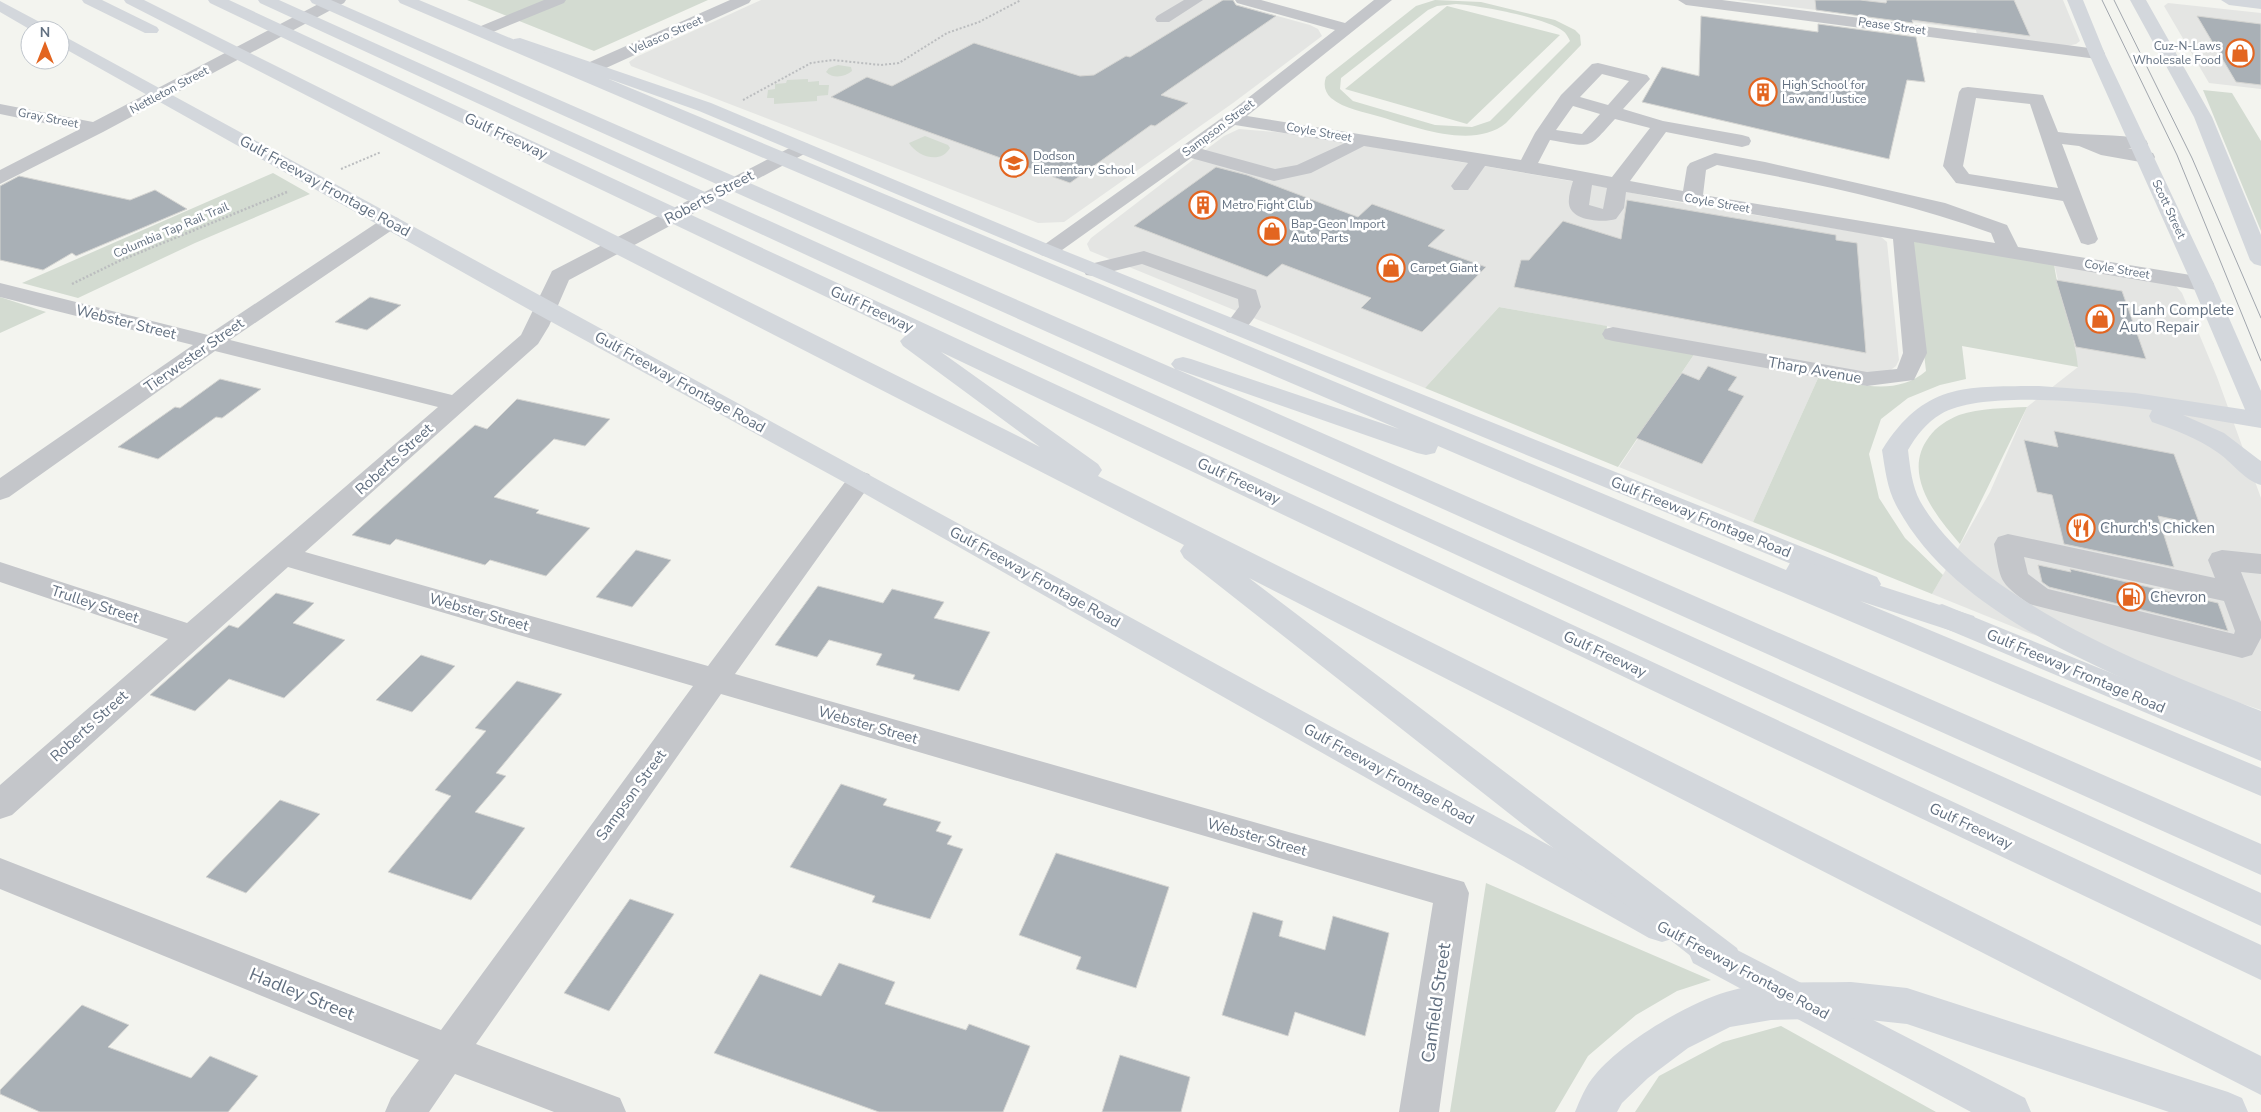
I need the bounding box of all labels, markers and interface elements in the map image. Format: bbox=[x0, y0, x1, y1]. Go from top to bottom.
street label: Velasco Street bbox=[626, 12, 705, 58]
street label: Pease Street bbox=[1857, 13, 1928, 39]
north arrow bbox=[20, 20, 70, 70]
text: N bbox=[40, 23, 50, 42]
place label: Cuz-N-Laws Wholesale Food bbox=[2133, 38, 2221, 68]
shop icon: Cuz-N-Laws Wholesale Food bbox=[2225, 38, 2255, 68]
street label: Nettleton Street bbox=[127, 62, 212, 117]
building icon: High School for Law and Justice bbox=[1748, 77, 1778, 107]
place label: High School for Law and Justice bbox=[1782, 77, 1866, 107]
street label: Sampson Street bbox=[1179, 95, 1258, 160]
street label: Gray Street bbox=[16, 104, 80, 132]
street label: Gulf Freeway bbox=[461, 108, 551, 164]
street label: Coyle Street bbox=[1285, 118, 1354, 146]
street label: Gulf Freeway Frontage Road bbox=[236, 131, 414, 241]
school or university icon: Dodson Elementary School bbox=[999, 148, 1029, 178]
place label: Dodson Elementary School bbox=[1033, 148, 1135, 178]
street label: Roberts Street bbox=[661, 165, 758, 229]
street label: Scott Street bbox=[2148, 177, 2190, 242]
street label: Coyle Street bbox=[1683, 189, 1752, 217]
building icon: Metro Fight Club bbox=[1188, 190, 1218, 220]
place label: Metro Fight Club bbox=[1222, 197, 1313, 213]
street label: Columbia Tap Rail Trail bbox=[111, 198, 232, 262]
shop icon: Bap-Geon Import Auto Parts bbox=[1257, 216, 1287, 246]
place label: Bap-Geon Import Auto Parts bbox=[1291, 216, 1386, 246]
shop icon: Carpet Giant bbox=[1376, 253, 1406, 283]
street label: Coyle Street bbox=[2083, 255, 2152, 283]
place label: Carpet Giant bbox=[1410, 260, 1479, 276]
street label: Gulf Freeway bbox=[827, 281, 917, 337]
street label: Webster Street bbox=[74, 300, 179, 344]
place label: T Lanh Complete Auto Repair bbox=[2119, 300, 2234, 337]
shop icon: T Lanh Complete Auto Repair bbox=[2085, 304, 2115, 334]
street label: Tierwester Street bbox=[140, 313, 248, 397]
street label: Gulf Freeway Frontage Road bbox=[591, 327, 769, 437]
street label: Tharp Avenue bbox=[1767, 352, 1863, 388]
street label: Roberts Street bbox=[351, 418, 438, 499]
street label: Gulf Freeway bbox=[1194, 453, 1284, 509]
street label: Gulf Freeway Frontage Road bbox=[1608, 472, 1794, 562]
restaurant icon: Church's Chicken bbox=[2066, 513, 2096, 543]
place label: Church's Chicken bbox=[2100, 518, 2215, 538]
street label: Gulf Freeway Frontage Road bbox=[946, 522, 1124, 632]
street label: Trulley Street bbox=[49, 580, 142, 628]
fuel station icon: Chevron bbox=[2116, 582, 2146, 612]
place label: Chevron bbox=[2150, 587, 2206, 607]
street label: Webster Street bbox=[427, 588, 532, 636]
street label: Gulf Freeway Frontage Road bbox=[1983, 624, 2169, 718]
street label: Gulf Freeway bbox=[1560, 626, 1650, 682]
street label: Roberts Street bbox=[46, 685, 133, 766]
street label: Webster Street bbox=[816, 701, 921, 749]
street label: Gulf Freeway Frontage Road bbox=[1300, 719, 1478, 829]
street label: Sampson Street bbox=[591, 745, 671, 844]
street label: Gulf Freeway bbox=[1926, 798, 2016, 854]
street label: Webster Street bbox=[1205, 813, 1310, 861]
street label: Gulf Freeway Frontage Road bbox=[1653, 916, 1833, 1024]
street label: Canfield Street bbox=[1416, 941, 1456, 1064]
street label: Hadley Street bbox=[246, 962, 359, 1026]

